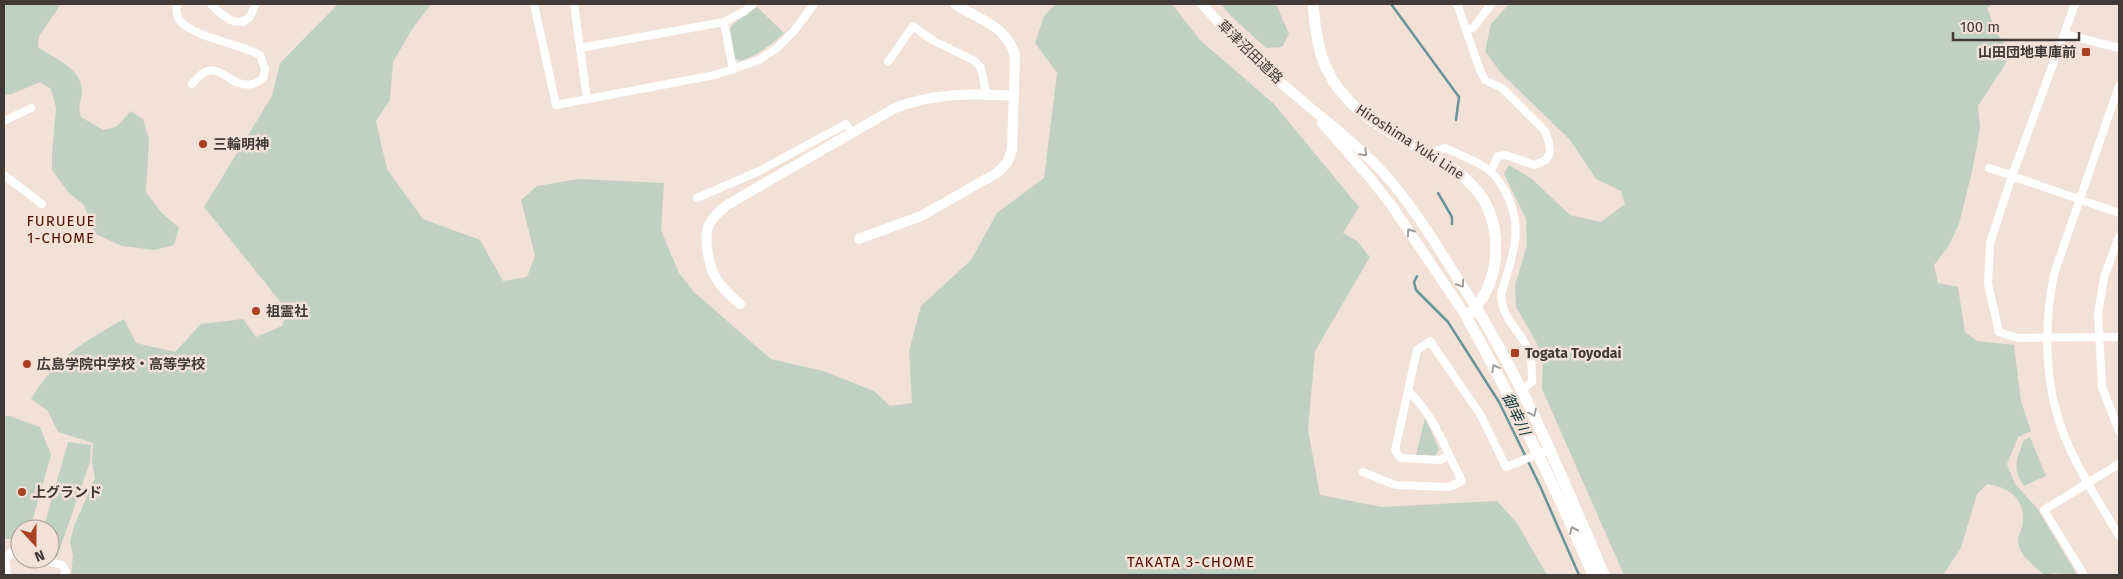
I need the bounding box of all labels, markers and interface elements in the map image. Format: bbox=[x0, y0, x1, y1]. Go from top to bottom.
scale bar bbox=[1953, 10, 2079, 42]
street label: 草津沼田道路 bbox=[1214, 17, 1286, 87]
text: 100 m bbox=[1960, 18, 2000, 36]
place label: 山田団地車庫前 bbox=[1978, 44, 2076, 61]
marker: 山田団地車庫前 bbox=[2080, 46, 2092, 58]
street label: Hiroshima Yuki Line bbox=[1353, 101, 1467, 183]
place label: 三輪明神 bbox=[213, 136, 269, 153]
marker: 三輪明神 bbox=[197, 138, 209, 150]
one-way arrow bbox=[1358, 148, 1367, 157]
district label: FURUEUE 1-CHOME bbox=[26, 212, 96, 247]
one-way arrow bbox=[1407, 228, 1416, 238]
one-way arrow bbox=[1454, 278, 1464, 287]
place label: 祖霊社 bbox=[266, 303, 308, 320]
marker: 祖霊社 bbox=[250, 305, 262, 317]
place label: Togata Toyodai bbox=[1525, 345, 1621, 362]
marker: Togata Toyodai bbox=[1509, 347, 1521, 359]
place label: 広島学院中学校・高等学校 bbox=[37, 356, 205, 373]
marker: 広島学院中学校・高等学校 bbox=[21, 358, 33, 370]
one-way arrow bbox=[1491, 365, 1501, 374]
water label: 御幸川 bbox=[1498, 390, 1535, 440]
one-way arrow bbox=[1527, 408, 1538, 417]
place label: 上グランド bbox=[32, 484, 102, 501]
marker: 上グランド bbox=[16, 486, 28, 498]
north arrow bbox=[10, 519, 60, 569]
one-way arrow bbox=[1569, 526, 1580, 535]
text: N bbox=[32, 546, 47, 565]
district label: TAKATA 3-CHOME bbox=[1127, 553, 1255, 571]

